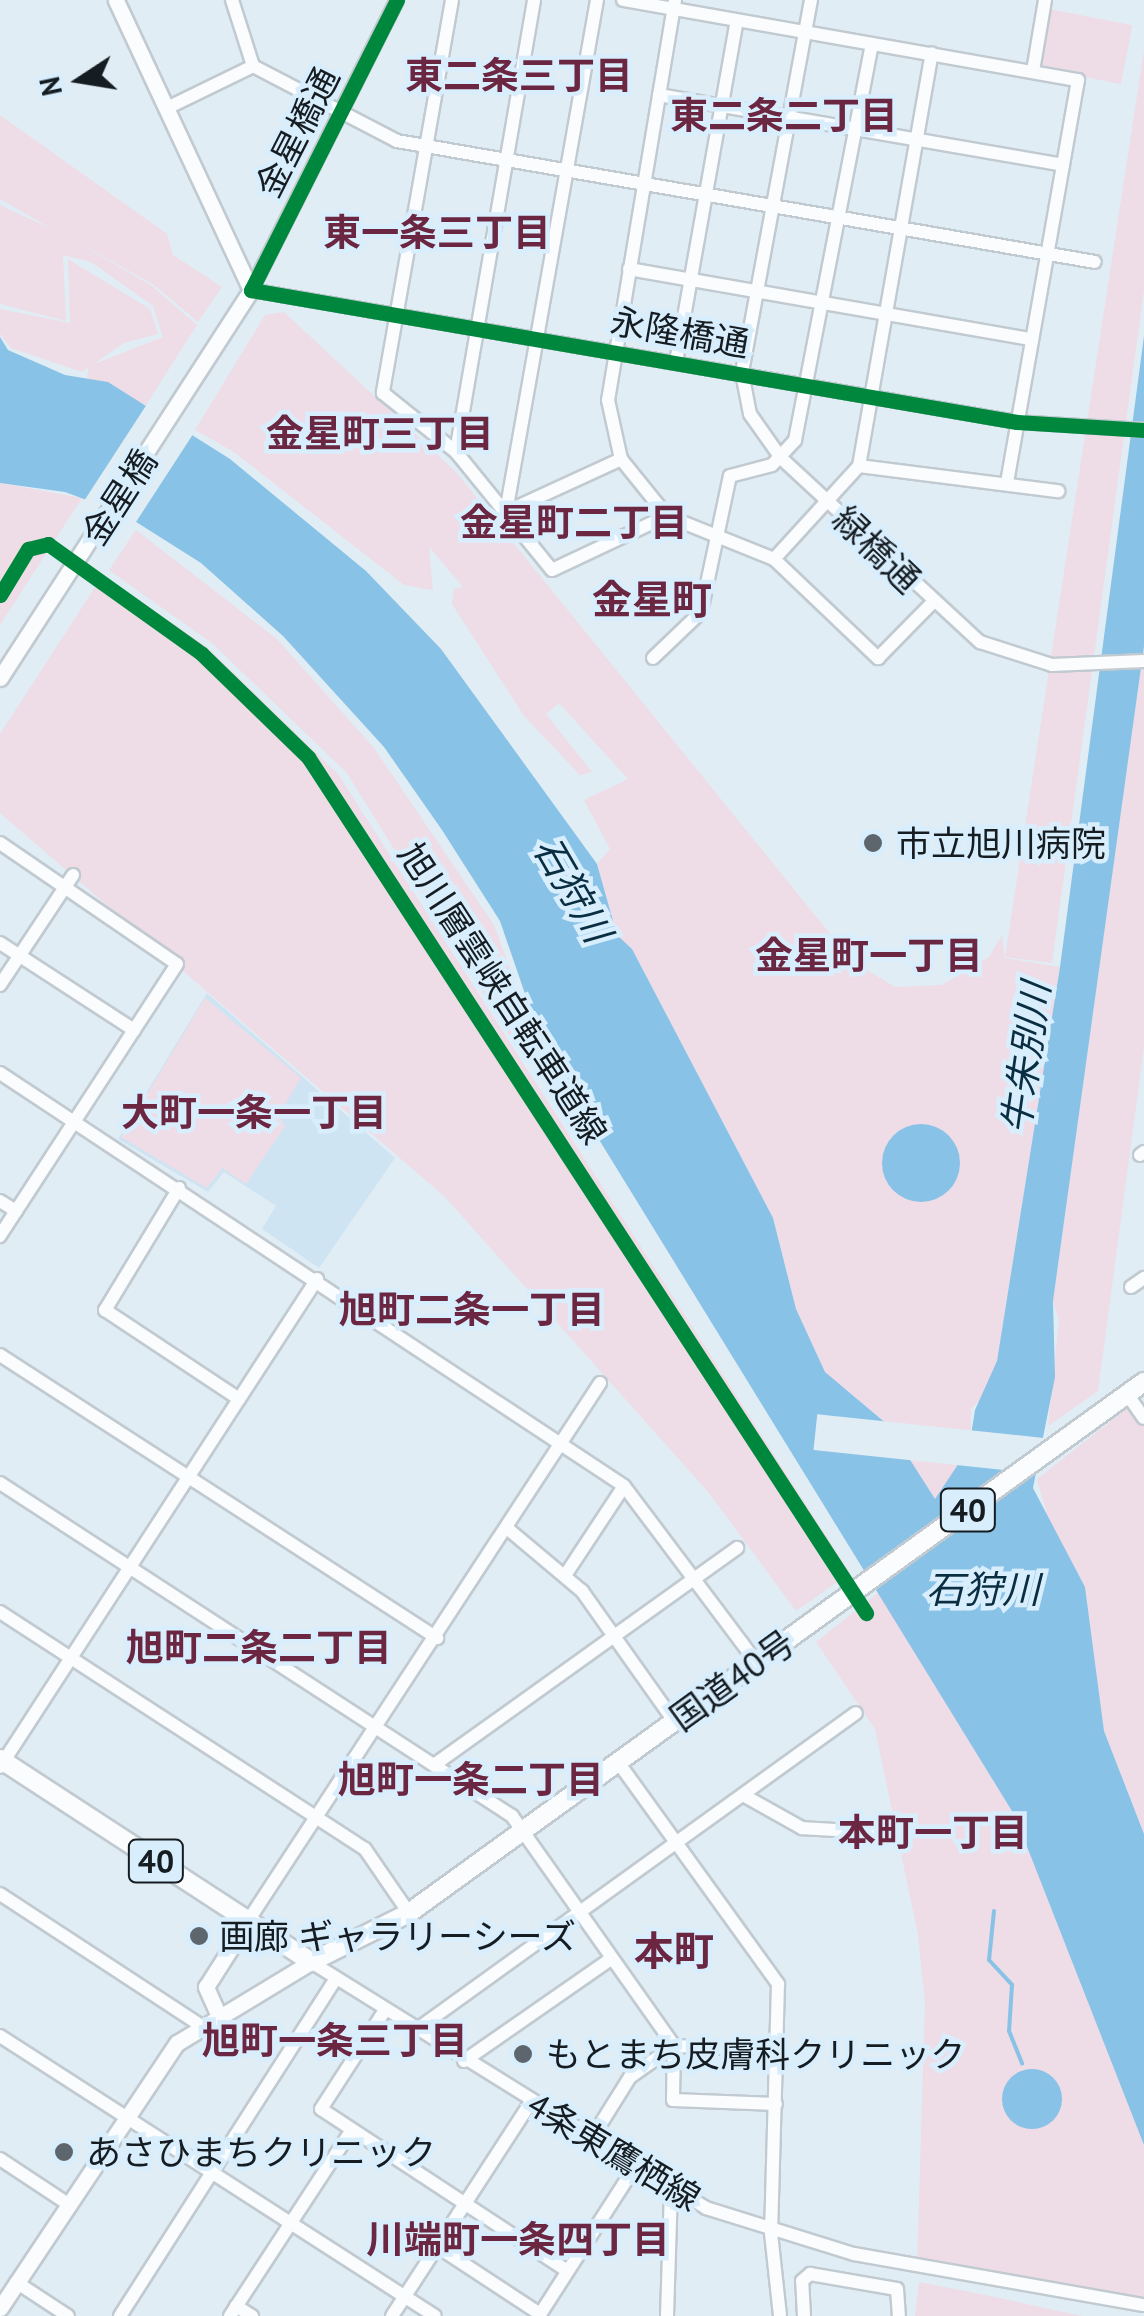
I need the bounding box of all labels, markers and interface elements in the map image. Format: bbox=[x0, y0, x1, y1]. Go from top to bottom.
north arrow bbox=[30, 30, 130, 130]
district label: 東二条三丁目 bbox=[405, 52, 633, 98]
street label: 金星橋通 bbox=[247, 60, 347, 204]
text: N bbox=[30, 73, 70, 99]
district label: 東二条二丁目 bbox=[670, 92, 898, 138]
district label: 東一条三丁目 bbox=[323, 209, 551, 255]
street label: 永隆橋通 bbox=[607, 299, 753, 365]
district label: 金星町三丁目 bbox=[266, 410, 494, 456]
street label: 金星橋 bbox=[73, 442, 165, 552]
street label: 緑橋通 bbox=[825, 497, 929, 601]
district label: 金星町二丁目 bbox=[460, 499, 688, 545]
district label: 金星町 bbox=[592, 575, 712, 623]
place label: 市立旭川病院 bbox=[896, 822, 1106, 864]
water label: 石狩川 bbox=[525, 828, 621, 950]
marker: 市立旭川病院 bbox=[860, 830, 886, 856]
street label: 旭川層雲峡自転車道線 bbox=[390, 835, 616, 1151]
district label: 金星町一丁目 bbox=[755, 932, 983, 978]
water label: 牛朱別川 bbox=[992, 980, 1058, 1136]
district label: 大町一条一丁目 bbox=[121, 1089, 387, 1135]
district label: 旭町二条一丁目 bbox=[339, 1286, 605, 1332]
road number: 40 bbox=[938, 1483, 998, 1537]
water label: 石狩川 bbox=[926, 1566, 1040, 1612]
street label: 国道40号 bbox=[662, 1621, 802, 1739]
district label: 旭町二条二丁目 bbox=[126, 1624, 392, 1670]
district label: 旭町一条二丁目 bbox=[338, 1756, 604, 1802]
district label: 本町一丁目 bbox=[838, 1809, 1028, 1855]
road number: 40 bbox=[126, 1834, 186, 1888]
place label: 画廊 ギャラリーシーズ bbox=[219, 1915, 578, 1957]
marker: 画廊 ギャラリーシーズ bbox=[188, 1925, 210, 1947]
district label: 本町 bbox=[634, 1926, 714, 1974]
district label: 旭町一条三丁目 bbox=[202, 2017, 468, 2063]
place label: もとまち皮膚科クリニック bbox=[546, 2033, 966, 2075]
marker: もとまち皮膚科クリニック bbox=[510, 2041, 536, 2067]
street label: 4条東鷹栖線 bbox=[520, 2083, 708, 2219]
place label: あさひまちクリニック bbox=[86, 2131, 436, 2173]
marker: あさひまちクリニック bbox=[51, 2139, 77, 2165]
district label: 川端町一条四丁目 bbox=[366, 2216, 670, 2262]

